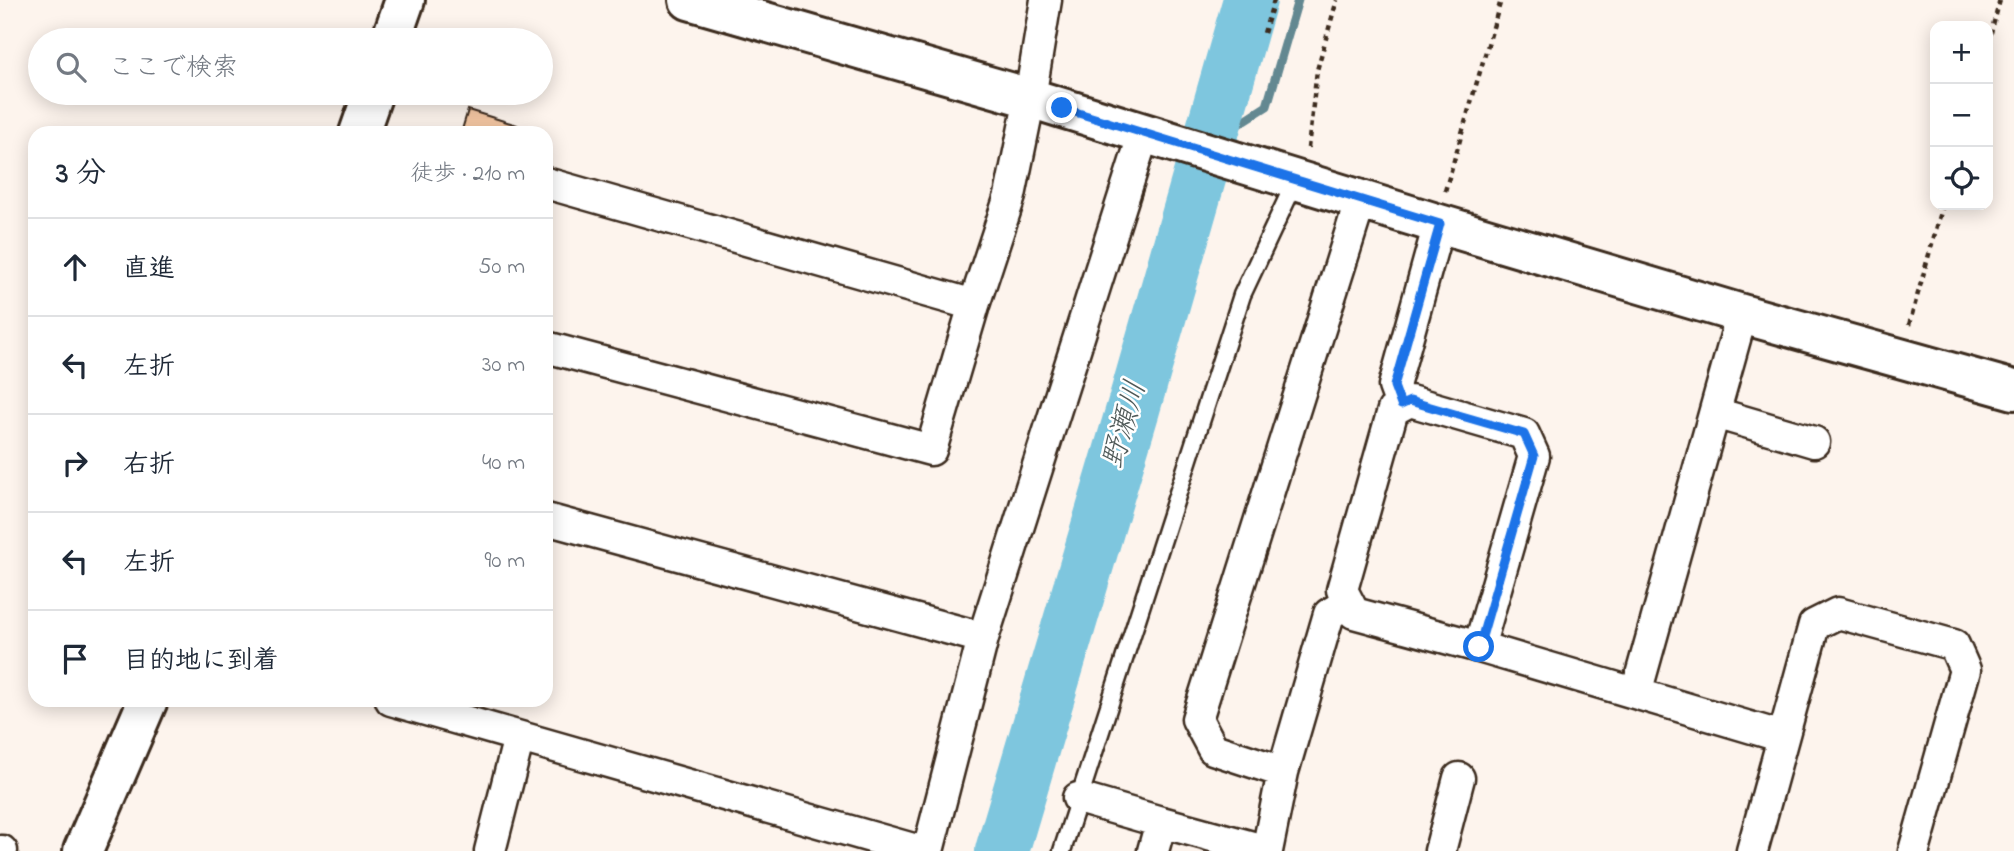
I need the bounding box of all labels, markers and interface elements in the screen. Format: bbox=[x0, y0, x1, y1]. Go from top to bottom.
map controls bbox=[1930, 21, 1993, 210]
button: + bbox=[1930, 21, 1993, 84]
search box bbox=[28, 28, 553, 105]
icon: search bbox=[52, 48, 90, 86]
text: ここで検索 bbox=[108, 50, 238, 88]
button: − bbox=[1930, 84, 1993, 147]
route end bbox=[1046, 92, 1077, 123]
button: locate bbox=[1930, 147, 1993, 210]
text: 3 分 bbox=[56, 153, 106, 197]
text: 徒歩 · 210 m bbox=[410, 158, 525, 191]
icon: ahead bbox=[56, 248, 94, 286]
text: 直進 bbox=[123, 251, 175, 289]
text: 50 m bbox=[478, 251, 525, 284]
icon: left bbox=[56, 346, 94, 384]
text: 左折 bbox=[123, 349, 175, 387]
text: 30 m bbox=[482, 349, 525, 382]
water label: 野瀬川 bbox=[1092, 376, 1160, 474]
icon: right bbox=[56, 444, 94, 482]
text: 右折 bbox=[123, 447, 175, 485]
text: 40 m bbox=[482, 447, 525, 480]
icon: left bbox=[56, 542, 94, 580]
text: 左折 bbox=[123, 545, 175, 583]
text: 90 m bbox=[485, 545, 525, 578]
route start bbox=[1463, 631, 1494, 662]
icon: arrive bbox=[56, 640, 94, 678]
text: 目的地に到着 bbox=[123, 643, 279, 681]

